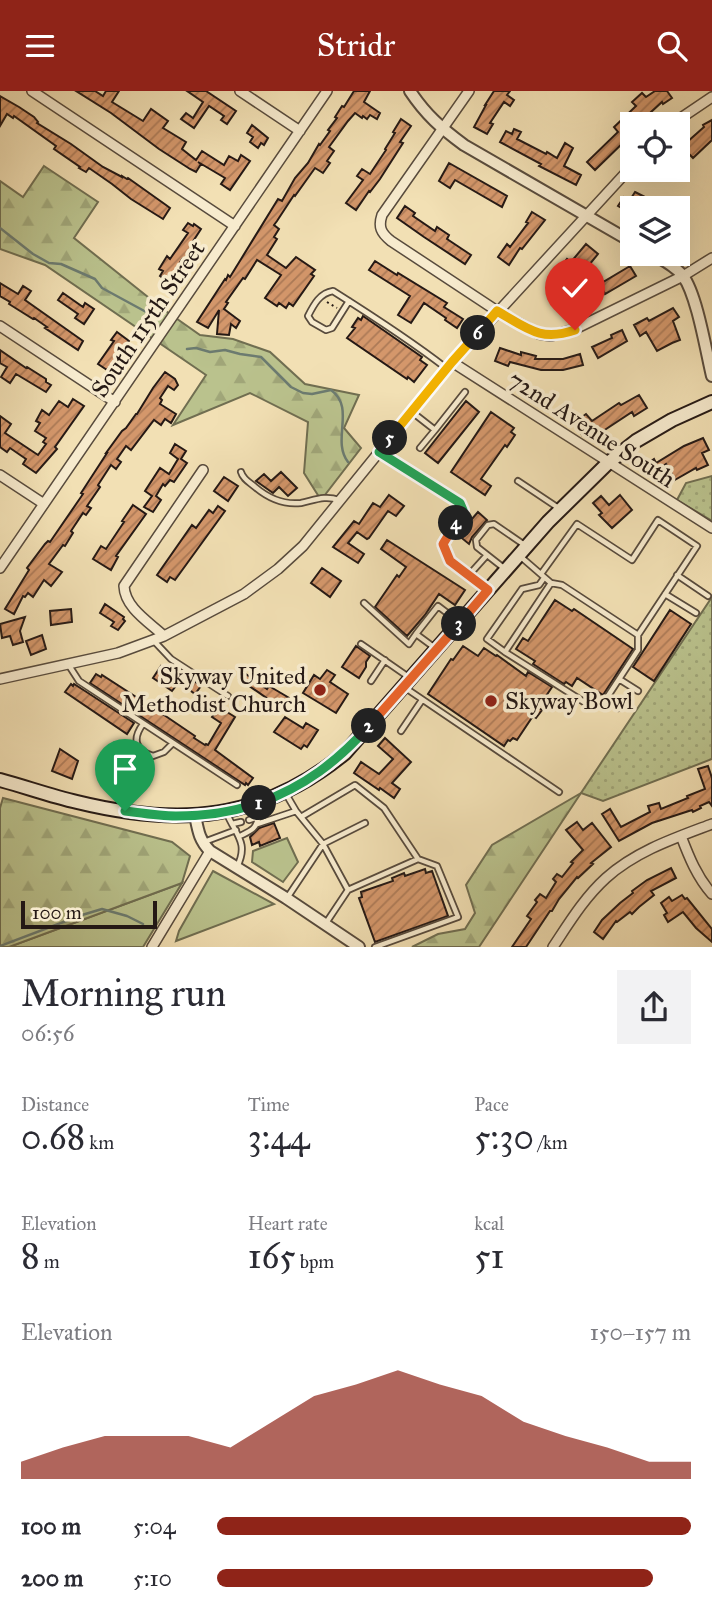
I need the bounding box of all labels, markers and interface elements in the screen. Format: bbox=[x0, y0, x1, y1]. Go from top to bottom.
text: Stridr bbox=[317, 26, 395, 65]
icon: menu bbox=[21, 27, 59, 65]
icon: search bbox=[653, 27, 691, 65]
map controls bbox=[620, 112, 690, 266]
button: locate bbox=[620, 112, 690, 182]
button: layers bbox=[620, 196, 690, 266]
street label: South 115th Street bbox=[85, 235, 212, 403]
pin bbox=[545, 258, 605, 330]
icon: check bbox=[556, 269, 594, 307]
pin: 6 bbox=[461, 315, 496, 351]
text: 6 bbox=[473, 321, 482, 344]
street label: 72nd Avenue South bbox=[503, 364, 681, 494]
pin: 5 bbox=[372, 421, 408, 455]
text: 5 bbox=[385, 426, 394, 449]
pin: 4 bbox=[438, 505, 474, 541]
text: 4 bbox=[450, 511, 461, 534]
pin: 3 bbox=[442, 607, 476, 641]
text: 3 bbox=[455, 612, 462, 635]
place label: Skyway United Methodist Church bbox=[122, 661, 306, 719]
marker: Skyway United Methodist Church bbox=[312, 682, 328, 698]
place label: Skyway Bowl bbox=[505, 686, 634, 716]
marker: Skyway Bowl bbox=[483, 693, 499, 709]
pin: 2 bbox=[352, 709, 386, 743]
text: 2 bbox=[364, 714, 373, 737]
pin bbox=[95, 739, 155, 811]
icon: arrive bbox=[106, 750, 144, 788]
pin: 1 bbox=[242, 785, 276, 821]
text: 1 bbox=[255, 791, 262, 814]
scale bar bbox=[21, 898, 158, 930]
text: 100 m bbox=[32, 901, 82, 924]
text: Morning run bbox=[21, 970, 226, 1016]
button: share bbox=[617, 970, 691, 1044]
text: 06:56 bbox=[21, 1019, 74, 1047]
text: Distance bbox=[21, 1093, 89, 1116]
text: Time bbox=[248, 1093, 290, 1116]
text: Pace bbox=[474, 1093, 509, 1116]
text: 0.68 bbox=[21, 1116, 85, 1159]
text: 3:44 bbox=[248, 1116, 309, 1159]
text: 5:30 bbox=[474, 1116, 534, 1159]
text: km bbox=[85, 1131, 114, 1154]
text: /km bbox=[534, 1131, 568, 1154]
text: Elevation bbox=[21, 1212, 96, 1235]
text: Heart rate bbox=[248, 1212, 328, 1235]
text: kcal bbox=[474, 1212, 504, 1235]
text: 8 bbox=[21, 1235, 40, 1278]
text: 165 bbox=[248, 1235, 296, 1278]
text: 51 bbox=[474, 1235, 504, 1278]
text: m bbox=[40, 1250, 60, 1273]
text: bpm bbox=[296, 1250, 334, 1273]
text: Elevation bbox=[21, 1318, 112, 1346]
text: 150–157 m bbox=[590, 1318, 691, 1346]
text: 100 m bbox=[21, 1512, 81, 1540]
text: 5:04 bbox=[133, 1512, 176, 1540]
text: 200 m bbox=[21, 1564, 83, 1592]
text: 5:10 bbox=[133, 1564, 172, 1592]

